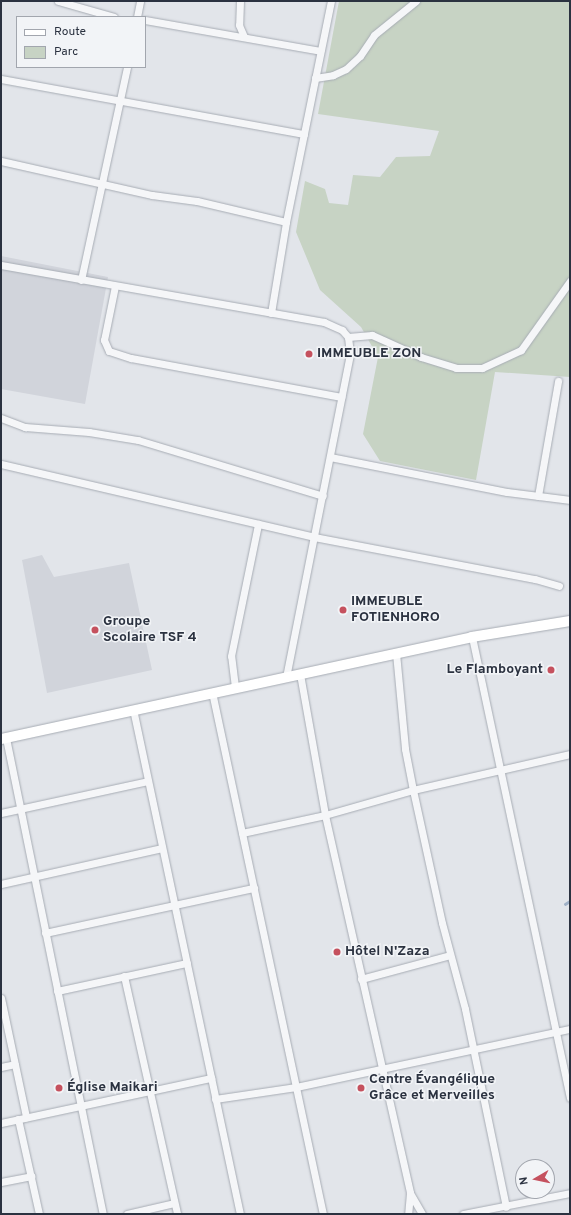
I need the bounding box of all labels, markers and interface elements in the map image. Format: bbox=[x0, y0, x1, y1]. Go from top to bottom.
legend bbox=[16, 16, 146, 68]
text: Route bbox=[54, 24, 86, 40]
text: Parc bbox=[54, 44, 78, 60]
place label: IMMEUBLE ZON bbox=[317, 346, 421, 362]
marker: IMMEUBLE ZON bbox=[304, 349, 314, 359]
place label: IMMEUBLE FOTIENHORO bbox=[351, 594, 440, 626]
marker: IMMEUBLE FOTIENHORO bbox=[338, 605, 348, 615]
place label: Groupe Scolaire TSF 4 bbox=[103, 614, 197, 646]
marker: Groupe Scolaire TSF 4 bbox=[90, 625, 100, 635]
place label: Le Flamboyant bbox=[447, 662, 543, 678]
marker: Le Flamboyant bbox=[546, 665, 556, 675]
place label: Hôtel N'Zaza bbox=[345, 944, 429, 960]
marker: Hôtel N'Zaza bbox=[332, 947, 342, 957]
place label: Centre Évangélique Grâce et Merveilles bbox=[369, 1072, 495, 1104]
place label: Église Maikari bbox=[67, 1080, 158, 1096]
marker: Église Maikari bbox=[54, 1083, 64, 1093]
marker: Centre Évangélique Grâce et Merveilles bbox=[356, 1083, 366, 1093]
north arrow bbox=[515, 1159, 555, 1199]
text: N bbox=[517, 1176, 532, 1186]

